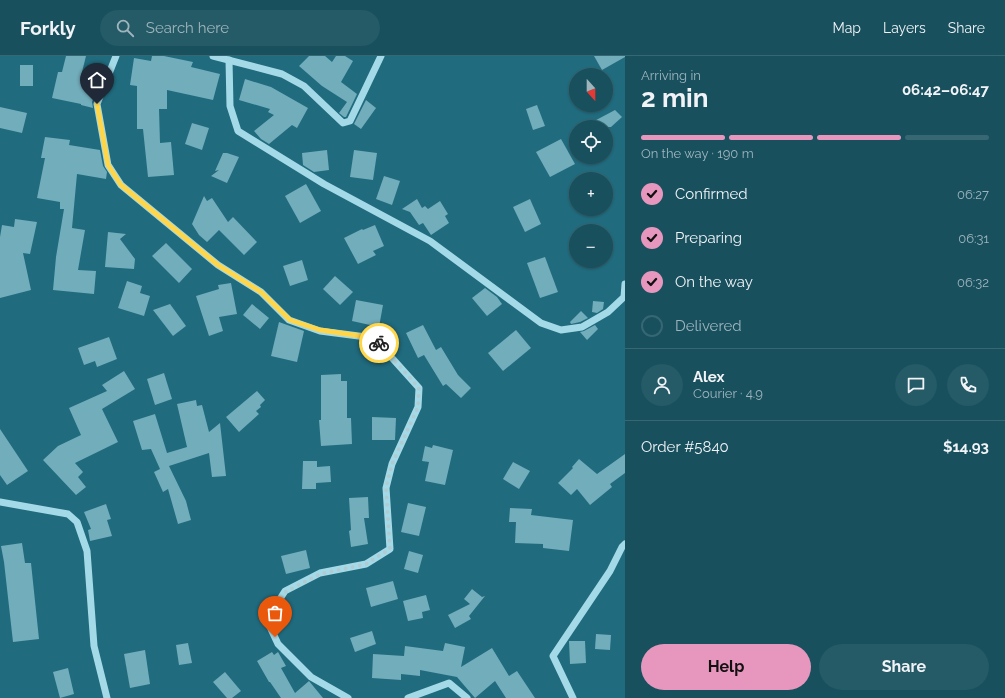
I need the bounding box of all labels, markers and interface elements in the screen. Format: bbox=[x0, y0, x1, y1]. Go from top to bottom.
search box bbox=[100, 10, 380, 46]
text: Forkly bbox=[20, 17, 76, 39]
icon: search bbox=[114, 17, 136, 39]
text: Search here bbox=[146, 19, 229, 37]
text: Map bbox=[833, 20, 861, 36]
text: Layers bbox=[883, 20, 926, 36]
text: Share bbox=[948, 20, 985, 36]
pin bbox=[80, 63, 114, 104]
north arrow bbox=[569, 68, 613, 112]
map controls bbox=[569, 68, 613, 268]
text: Arriving in bbox=[641, 68, 701, 83]
icon: home bbox=[86, 69, 108, 91]
text: 06:42–06:47 bbox=[902, 81, 989, 99]
text: 2 min bbox=[641, 83, 708, 113]
button: locate bbox=[569, 120, 613, 164]
text: On the way · 190 m bbox=[641, 146, 754, 161]
button: + bbox=[569, 172, 613, 216]
icon: check bbox=[641, 183, 663, 205]
text: Confirmed bbox=[675, 185, 748, 203]
text: 06:27 bbox=[957, 187, 989, 202]
button: − bbox=[569, 224, 613, 268]
icon: check bbox=[641, 227, 663, 249]
text: Preparing bbox=[675, 229, 742, 247]
text: 06:31 bbox=[958, 231, 989, 246]
icon: check bbox=[641, 271, 663, 293]
text: On the way bbox=[675, 273, 753, 291]
text: 06:32 bbox=[957, 275, 989, 290]
text: Delivered bbox=[675, 317, 742, 335]
courier bbox=[359, 323, 399, 363]
icon: bike bbox=[368, 332, 390, 354]
button: person bbox=[641, 364, 683, 406]
button: chat bbox=[895, 364, 937, 406]
button: phone bbox=[947, 364, 989, 406]
text: Alex bbox=[693, 368, 724, 386]
text: Courier · 4.9 bbox=[693, 386, 763, 401]
text: Order #5840 bbox=[641, 438, 729, 456]
text: $14.93 bbox=[943, 438, 989, 456]
pin bbox=[258, 596, 292, 637]
icon: bag bbox=[264, 602, 286, 624]
button: Help bbox=[641, 644, 811, 690]
button: Share bbox=[819, 644, 989, 690]

